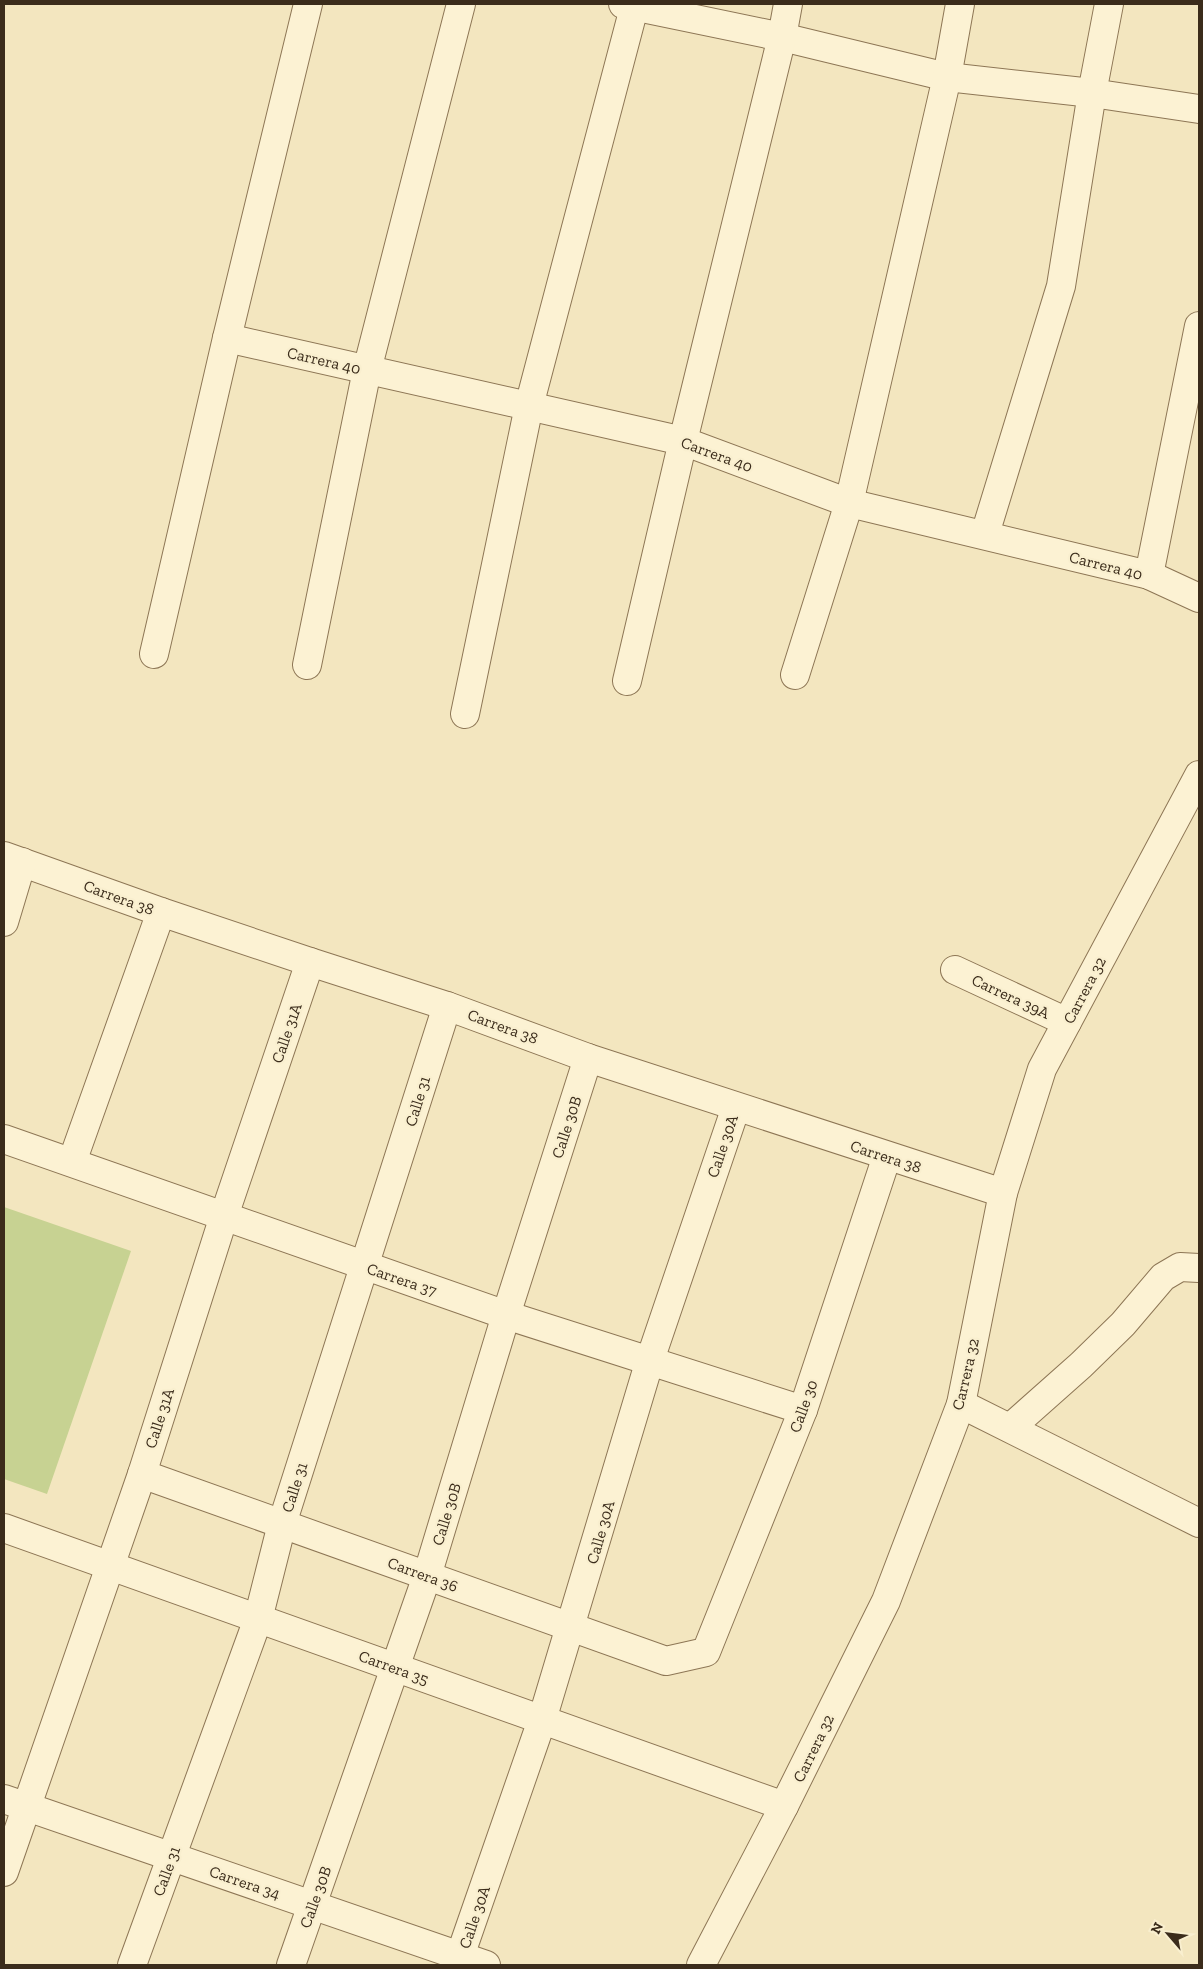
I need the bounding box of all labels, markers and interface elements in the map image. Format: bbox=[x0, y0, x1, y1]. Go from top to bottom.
street label: Carrera 40 bbox=[285, 343, 363, 378]
street label: Carrera 40 bbox=[678, 433, 755, 476]
street label: Carrera 40 bbox=[1067, 547, 1145, 584]
street label: Carrera 38 bbox=[81, 876, 157, 919]
street label: Carrera 32 bbox=[1059, 953, 1110, 1027]
street label: Carrera 39A bbox=[969, 970, 1053, 1023]
street label: Calle 31A bbox=[267, 1000, 306, 1066]
street label: Carrera 38 bbox=[465, 1005, 541, 1048]
street label: Calle 31 bbox=[401, 1074, 434, 1129]
street label: Calle 30B bbox=[547, 1093, 586, 1161]
street label: Calle 30A bbox=[703, 1112, 742, 1180]
street label: Carrera 38 bbox=[848, 1136, 924, 1177]
street label: Carrera 37 bbox=[364, 1259, 440, 1300]
street label: Carrera 32 bbox=[948, 1336, 983, 1412]
street label: Calle 30 bbox=[785, 1377, 822, 1435]
street label: Calle 31A bbox=[141, 1385, 178, 1451]
street label: Calle 31 bbox=[277, 1460, 312, 1515]
street label: Calle 30B bbox=[428, 1480, 465, 1548]
street label: Calle 30A bbox=[582, 1498, 619, 1566]
street label: Carrera 36 bbox=[385, 1553, 461, 1596]
street label: Carrera 35 bbox=[356, 1646, 431, 1689]
street label: Carrera 32 bbox=[789, 1711, 838, 1785]
street label: Calle 31 bbox=[149, 1844, 184, 1899]
street label: Carrera 34 bbox=[207, 1862, 283, 1904]
street label: Calle 30B bbox=[296, 1863, 336, 1931]
street label: Calle 30A bbox=[455, 1883, 494, 1951]
north arrow bbox=[1143, 1909, 1193, 1959]
text: N bbox=[1147, 1919, 1167, 1937]

